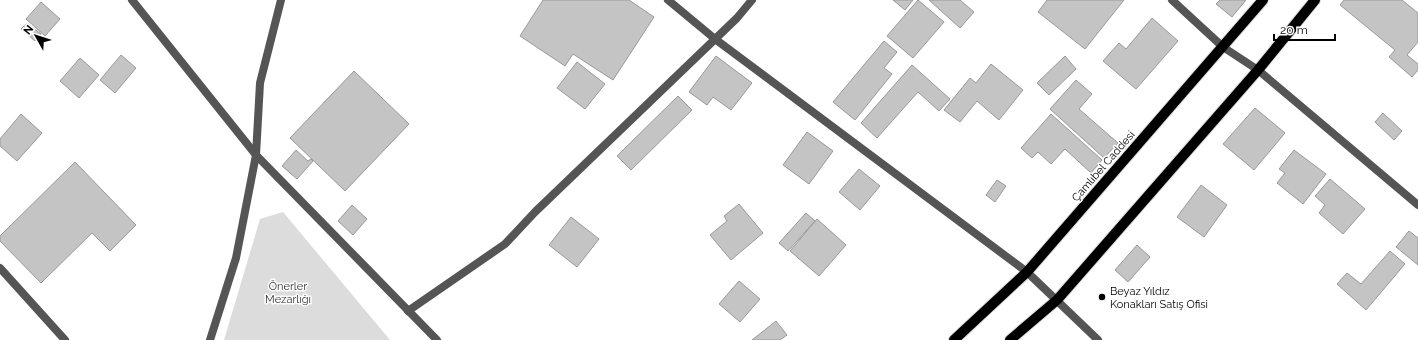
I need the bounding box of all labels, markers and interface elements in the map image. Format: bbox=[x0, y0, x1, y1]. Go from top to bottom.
north arrow bbox=[16, 16, 56, 56]
scale bar bbox=[1274, 16, 1335, 42]
text: N bbox=[21, 23, 36, 37]
text: 20 m bbox=[1280, 23, 1308, 37]
street label: Çamlıbel Caddesi bbox=[1069, 128, 1138, 204]
park label: Önerler Mezarlığı bbox=[265, 280, 311, 306]
place label: Beyaz Yıldız Konakları Satış Ofisi bbox=[1110, 285, 1208, 311]
marker: Beyaz Yıldız Konakları Satış Ofisi bbox=[1097, 292, 1107, 302]

